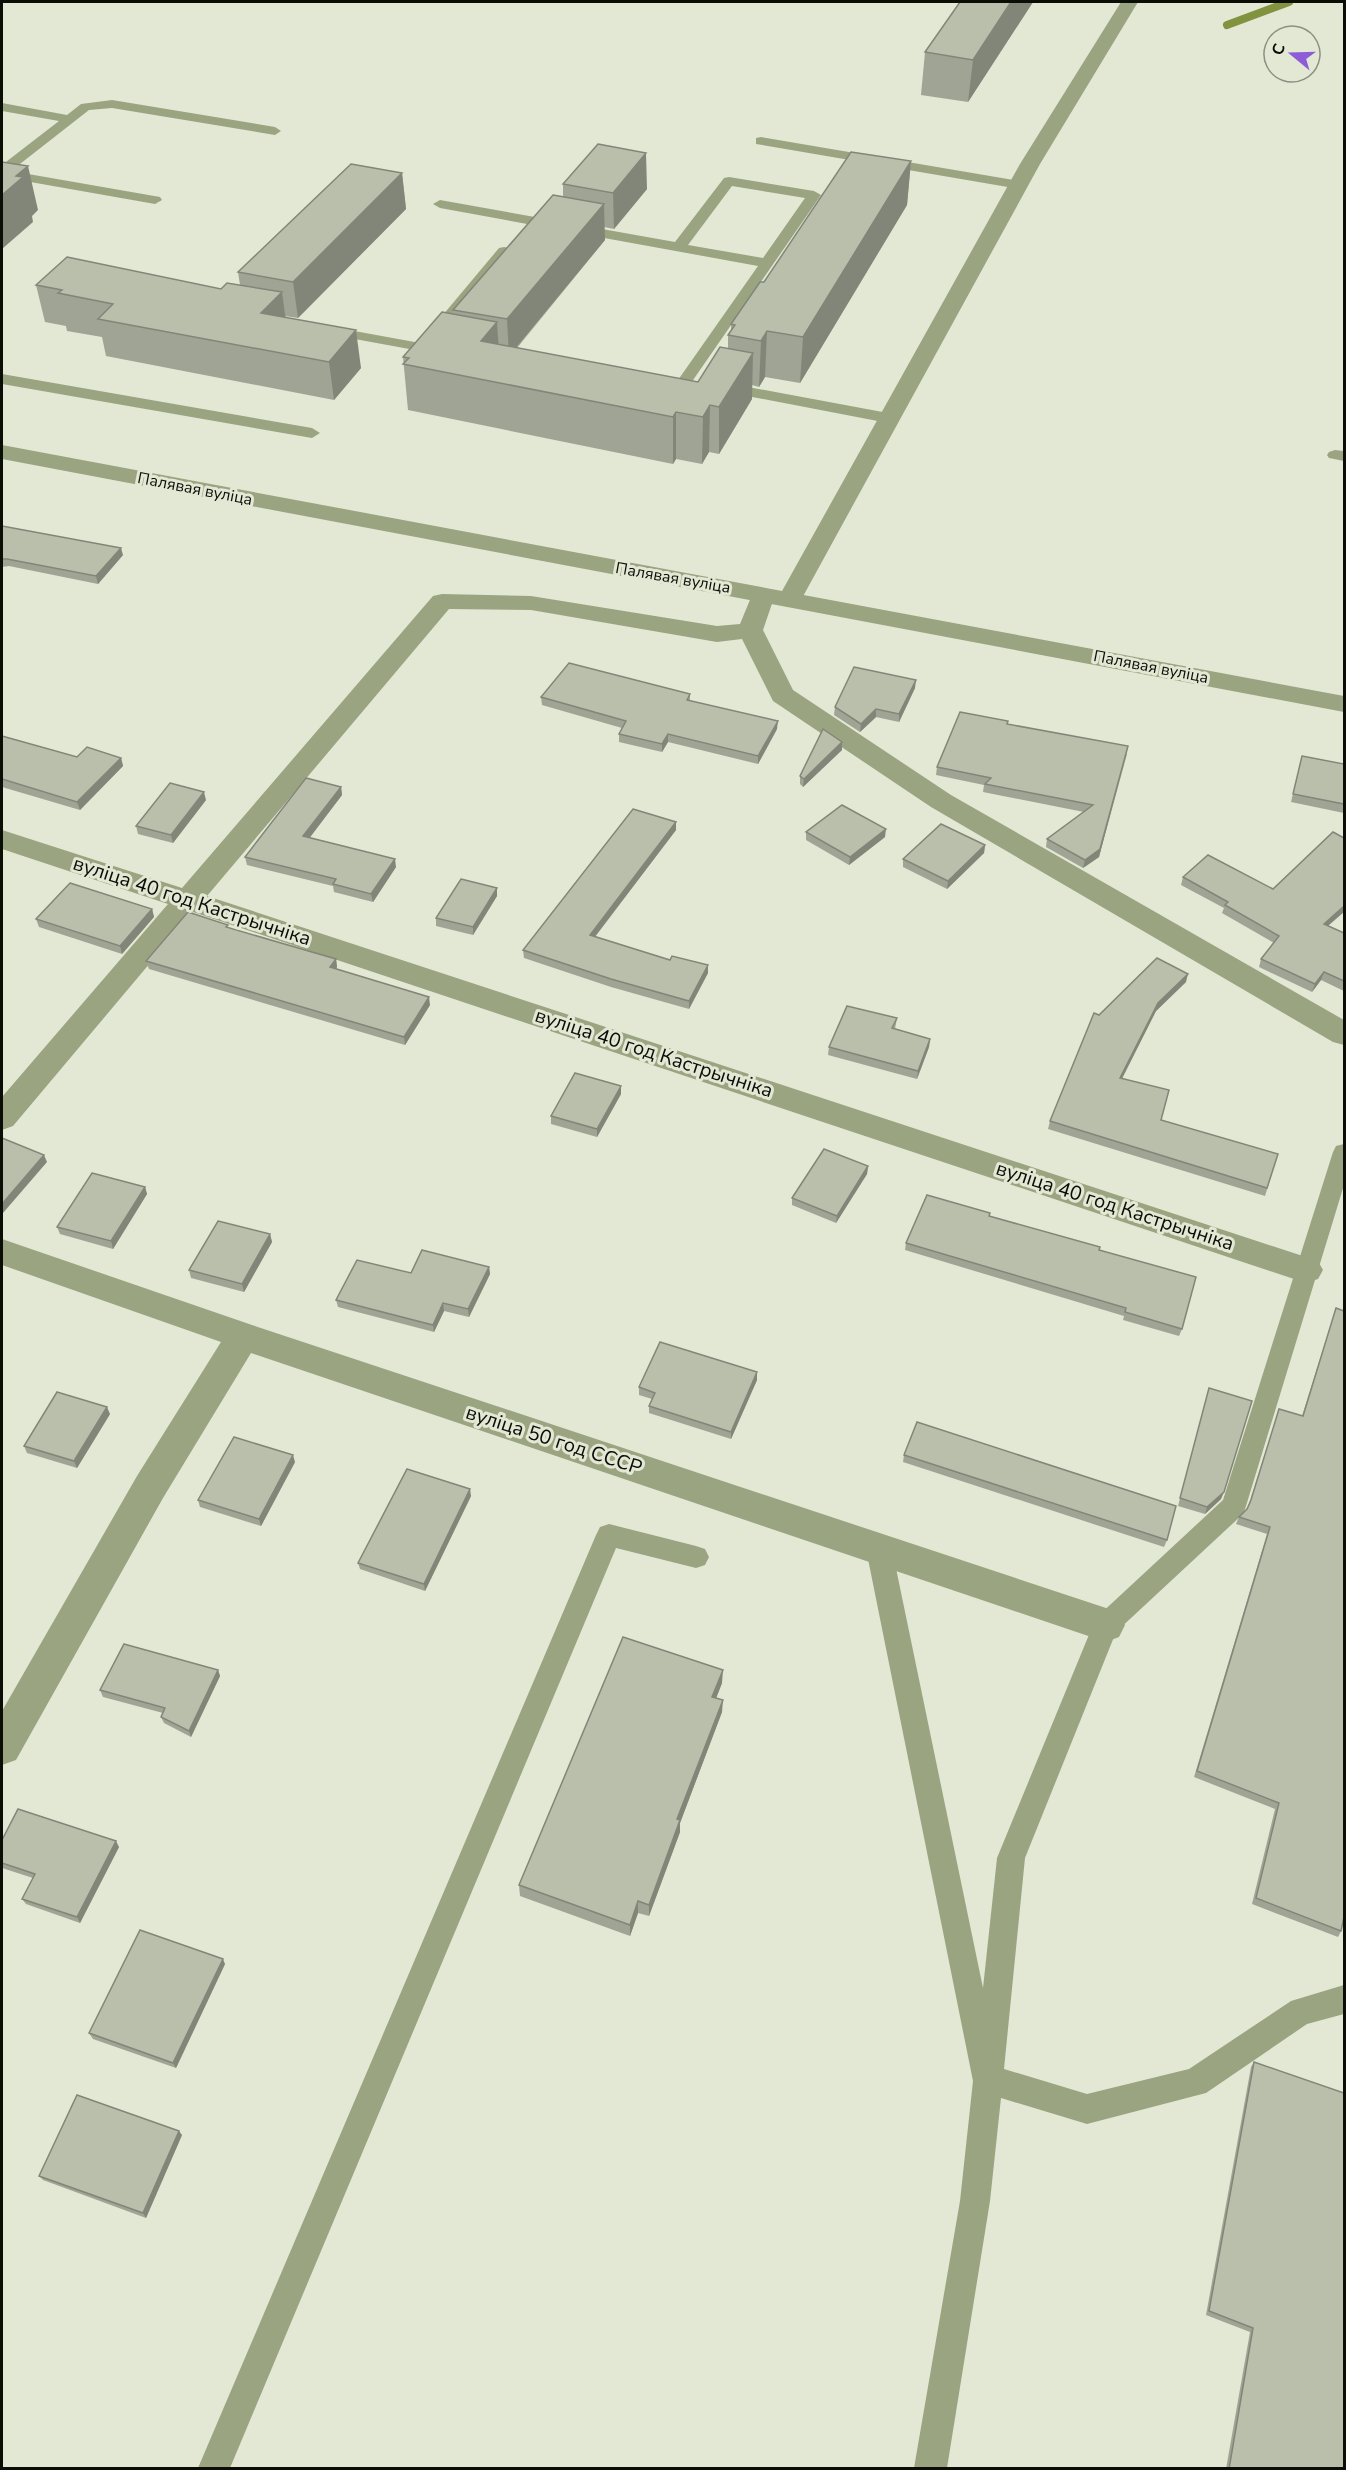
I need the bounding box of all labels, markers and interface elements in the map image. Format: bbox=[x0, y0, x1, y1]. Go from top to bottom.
north arrow bbox=[1262, 24, 1322, 84]
text: С bbox=[1267, 41, 1291, 58]
street label: Палявая вуліца bbox=[136, 467, 254, 511]
street label: Палявая вуліца bbox=[614, 557, 732, 599]
street label: Палявая вуліца bbox=[1092, 645, 1210, 689]
street label: вуліца 40 год Кастрычніка bbox=[70, 850, 314, 952]
street label: вуліца 40 год Кастрычніка bbox=[532, 1002, 776, 1104]
street label: вуліца 40 год Кастрычніка bbox=[993, 1155, 1237, 1257]
street label: вуліца 50 год СССР bbox=[462, 1399, 646, 1481]

